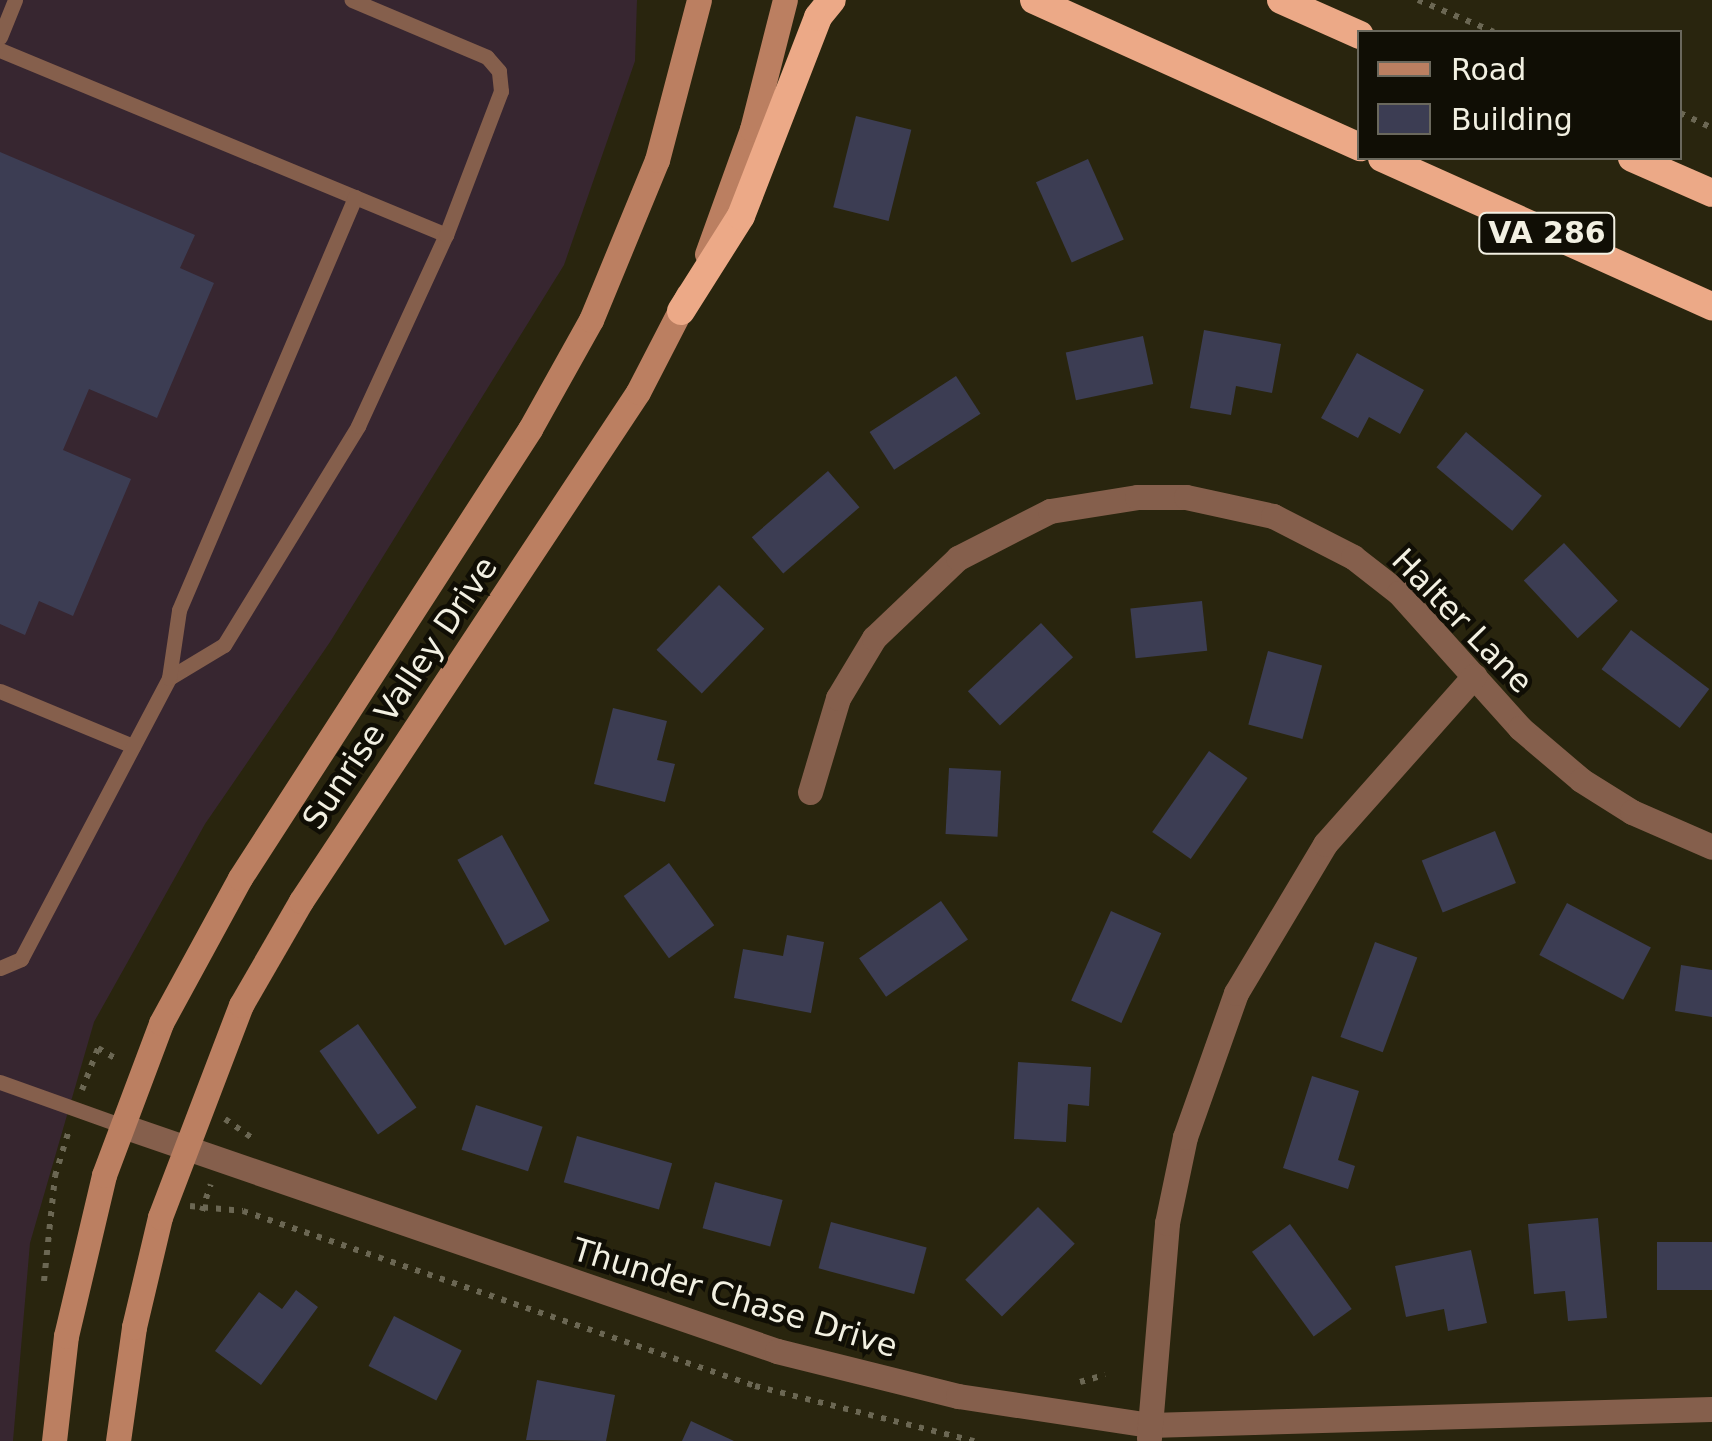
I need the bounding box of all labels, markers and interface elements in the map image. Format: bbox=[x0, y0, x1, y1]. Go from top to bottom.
legend bbox=[1357, 30, 1682, 160]
text: Road bbox=[1451, 52, 1526, 87]
text: Building bbox=[1451, 102, 1573, 137]
road number: VA 286 bbox=[1477, 208, 1617, 258]
street label: Halter Lane bbox=[1384, 541, 1540, 701]
street label: Sunrise Valley Drive bbox=[295, 549, 505, 837]
street label: Thunder Chase Drive bbox=[568, 1230, 902, 1366]

